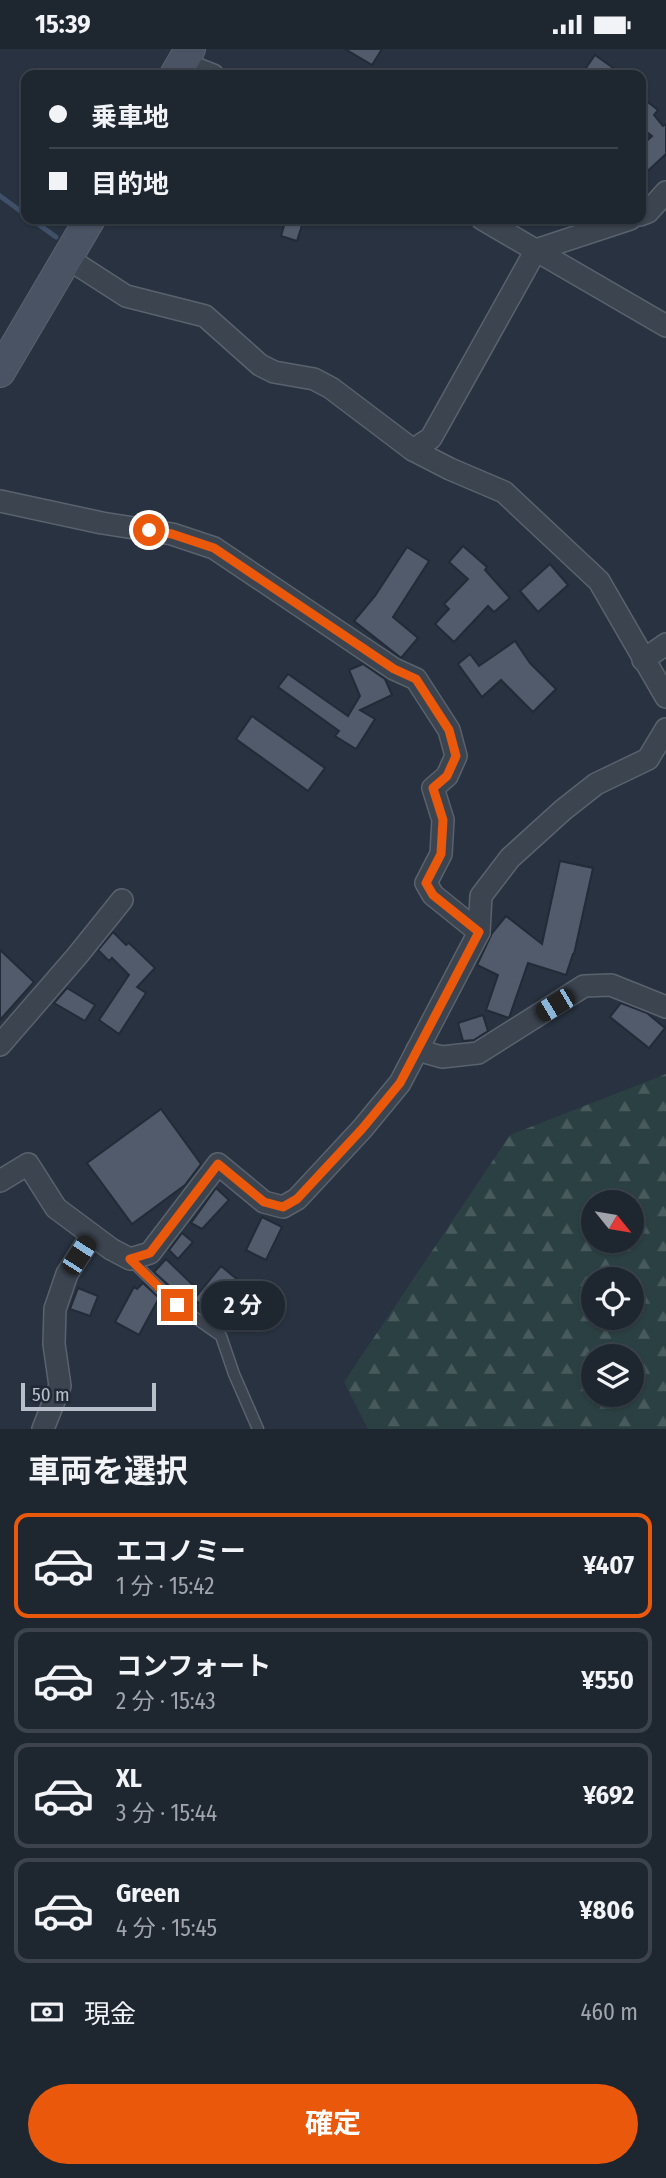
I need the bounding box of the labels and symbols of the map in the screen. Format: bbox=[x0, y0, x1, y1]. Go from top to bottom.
route start bbox=[133, 514, 165, 546]
car bbox=[532, 985, 579, 1025]
north arrow bbox=[581, 1190, 644, 1253]
car bbox=[59, 1232, 100, 1278]
callout: 2 分 bbox=[202, 1281, 286, 1329]
route end bbox=[161, 1289, 193, 1321]
scale bar bbox=[21, 1380, 156, 1412]

